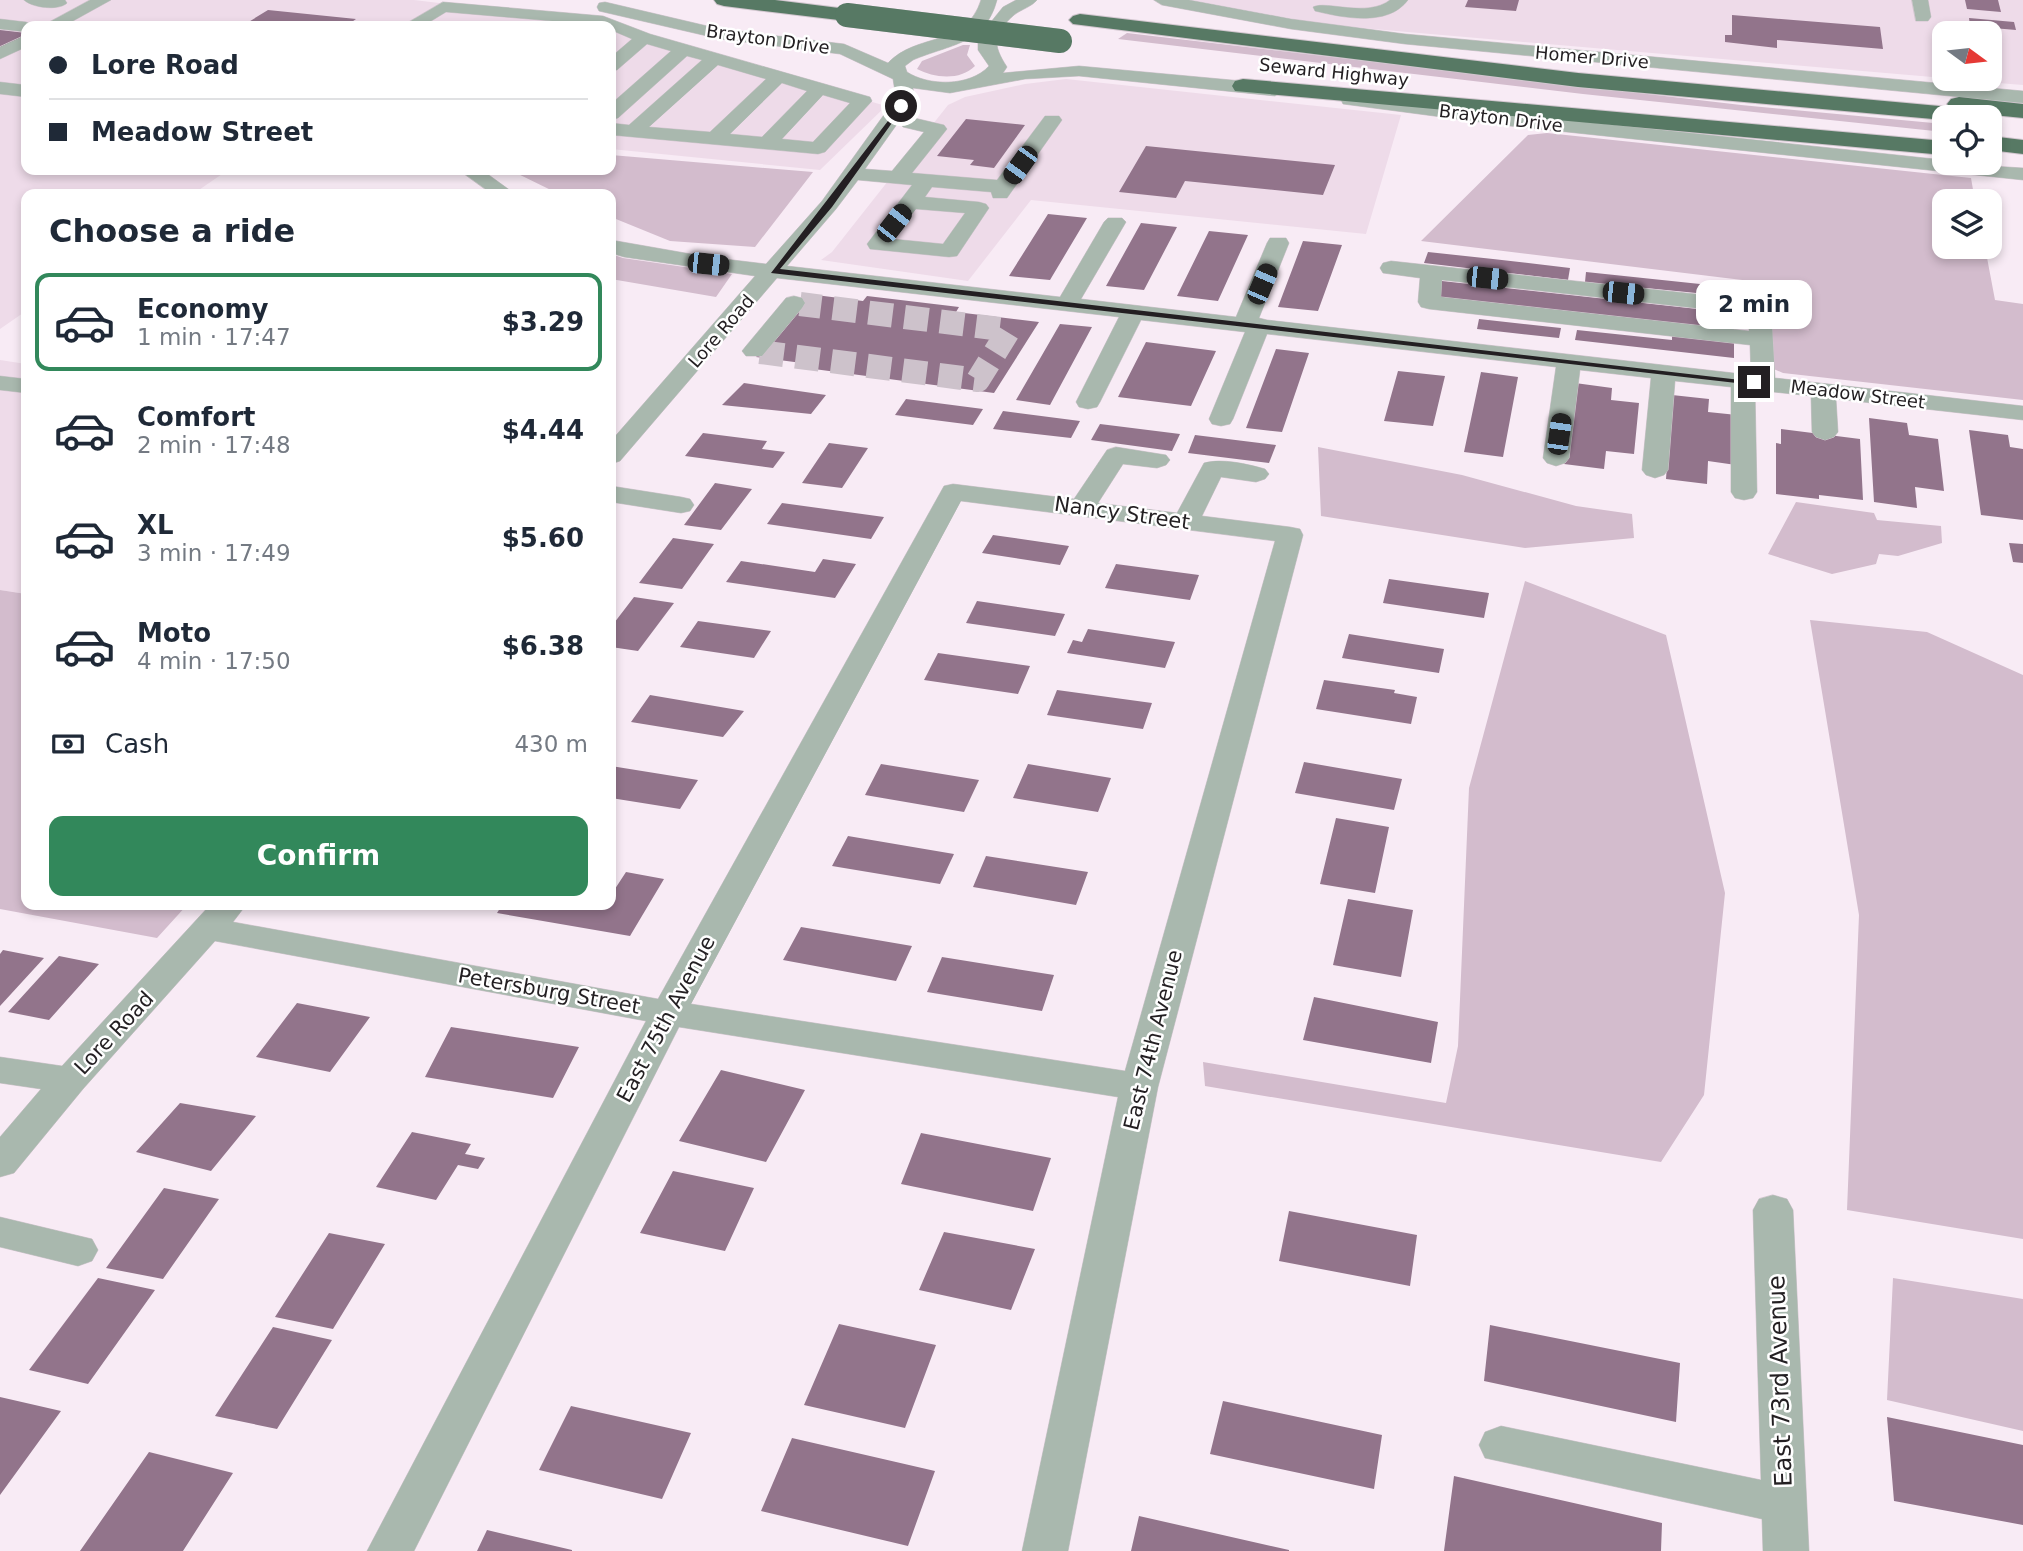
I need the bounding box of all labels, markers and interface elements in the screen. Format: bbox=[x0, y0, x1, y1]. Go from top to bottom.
street label: Brayton Drive bbox=[705, 20, 831, 58]
north arrow bbox=[1932, 21, 2002, 91]
map controls bbox=[1932, 21, 2002, 259]
street label: Homer Drive bbox=[1534, 42, 1650, 72]
text: Lore Road bbox=[91, 50, 239, 80]
street label: Seward Highway bbox=[1258, 54, 1410, 90]
route start bbox=[885, 90, 917, 122]
street label: Brayton Drive bbox=[1438, 100, 1564, 136]
button: locate bbox=[1932, 105, 2002, 175]
text: Meadow Street bbox=[91, 117, 313, 147]
car bbox=[1000, 142, 1041, 188]
button: layers bbox=[1932, 189, 2002, 259]
car bbox=[873, 200, 916, 246]
text: Choose a ride bbox=[49, 212, 295, 250]
car bbox=[687, 251, 730, 277]
car bbox=[1245, 261, 1280, 307]
car bbox=[1466, 265, 1509, 291]
car bbox=[1602, 280, 1645, 306]
callout: 2 min bbox=[1696, 280, 1812, 330]
street label: Lore Road bbox=[684, 290, 758, 372]
icon: car bbox=[53, 291, 116, 354]
text: 2 min bbox=[1718, 291, 1790, 317]
text: Economy bbox=[137, 294, 268, 324]
text: $3.29 bbox=[502, 307, 584, 337]
text: 1 min · 17:47 bbox=[137, 324, 291, 350]
route end bbox=[1738, 366, 1770, 398]
street label: Meadow Street bbox=[1790, 375, 1926, 413]
icon: car bbox=[53, 399, 116, 462]
text: Comfort bbox=[137, 402, 255, 432]
car bbox=[1546, 412, 1573, 456]
text: $4.44 bbox=[502, 415, 584, 445]
text: 2 min · 17:48 bbox=[137, 432, 291, 458]
street label: Nancy Street bbox=[1053, 492, 1191, 534]
icon: car bbox=[53, 507, 116, 570]
text: XL bbox=[137, 510, 174, 540]
text: $5.60 bbox=[502, 523, 584, 553]
text: 3 min · 17:49 bbox=[137, 540, 291, 566]
icon: car bbox=[53, 615, 116, 678]
text: Moto bbox=[137, 618, 211, 648]
text: $6.38 bbox=[502, 631, 584, 661]
text: 4 min · 17:50 bbox=[137, 648, 291, 674]
icon: cash bbox=[49, 725, 87, 763]
text: Cash bbox=[105, 729, 169, 759]
text: 430 m bbox=[514, 731, 588, 757]
button: Confirm bbox=[49, 816, 588, 896]
street label: East 75th Avenue bbox=[612, 932, 720, 1106]
street label: East 74th Avenue bbox=[1119, 947, 1187, 1133]
street label: Petersburg Street bbox=[456, 963, 642, 1019]
street label: Lore Road bbox=[70, 987, 158, 1079]
street label: East 73rd Avenue bbox=[1762, 1275, 1798, 1487]

